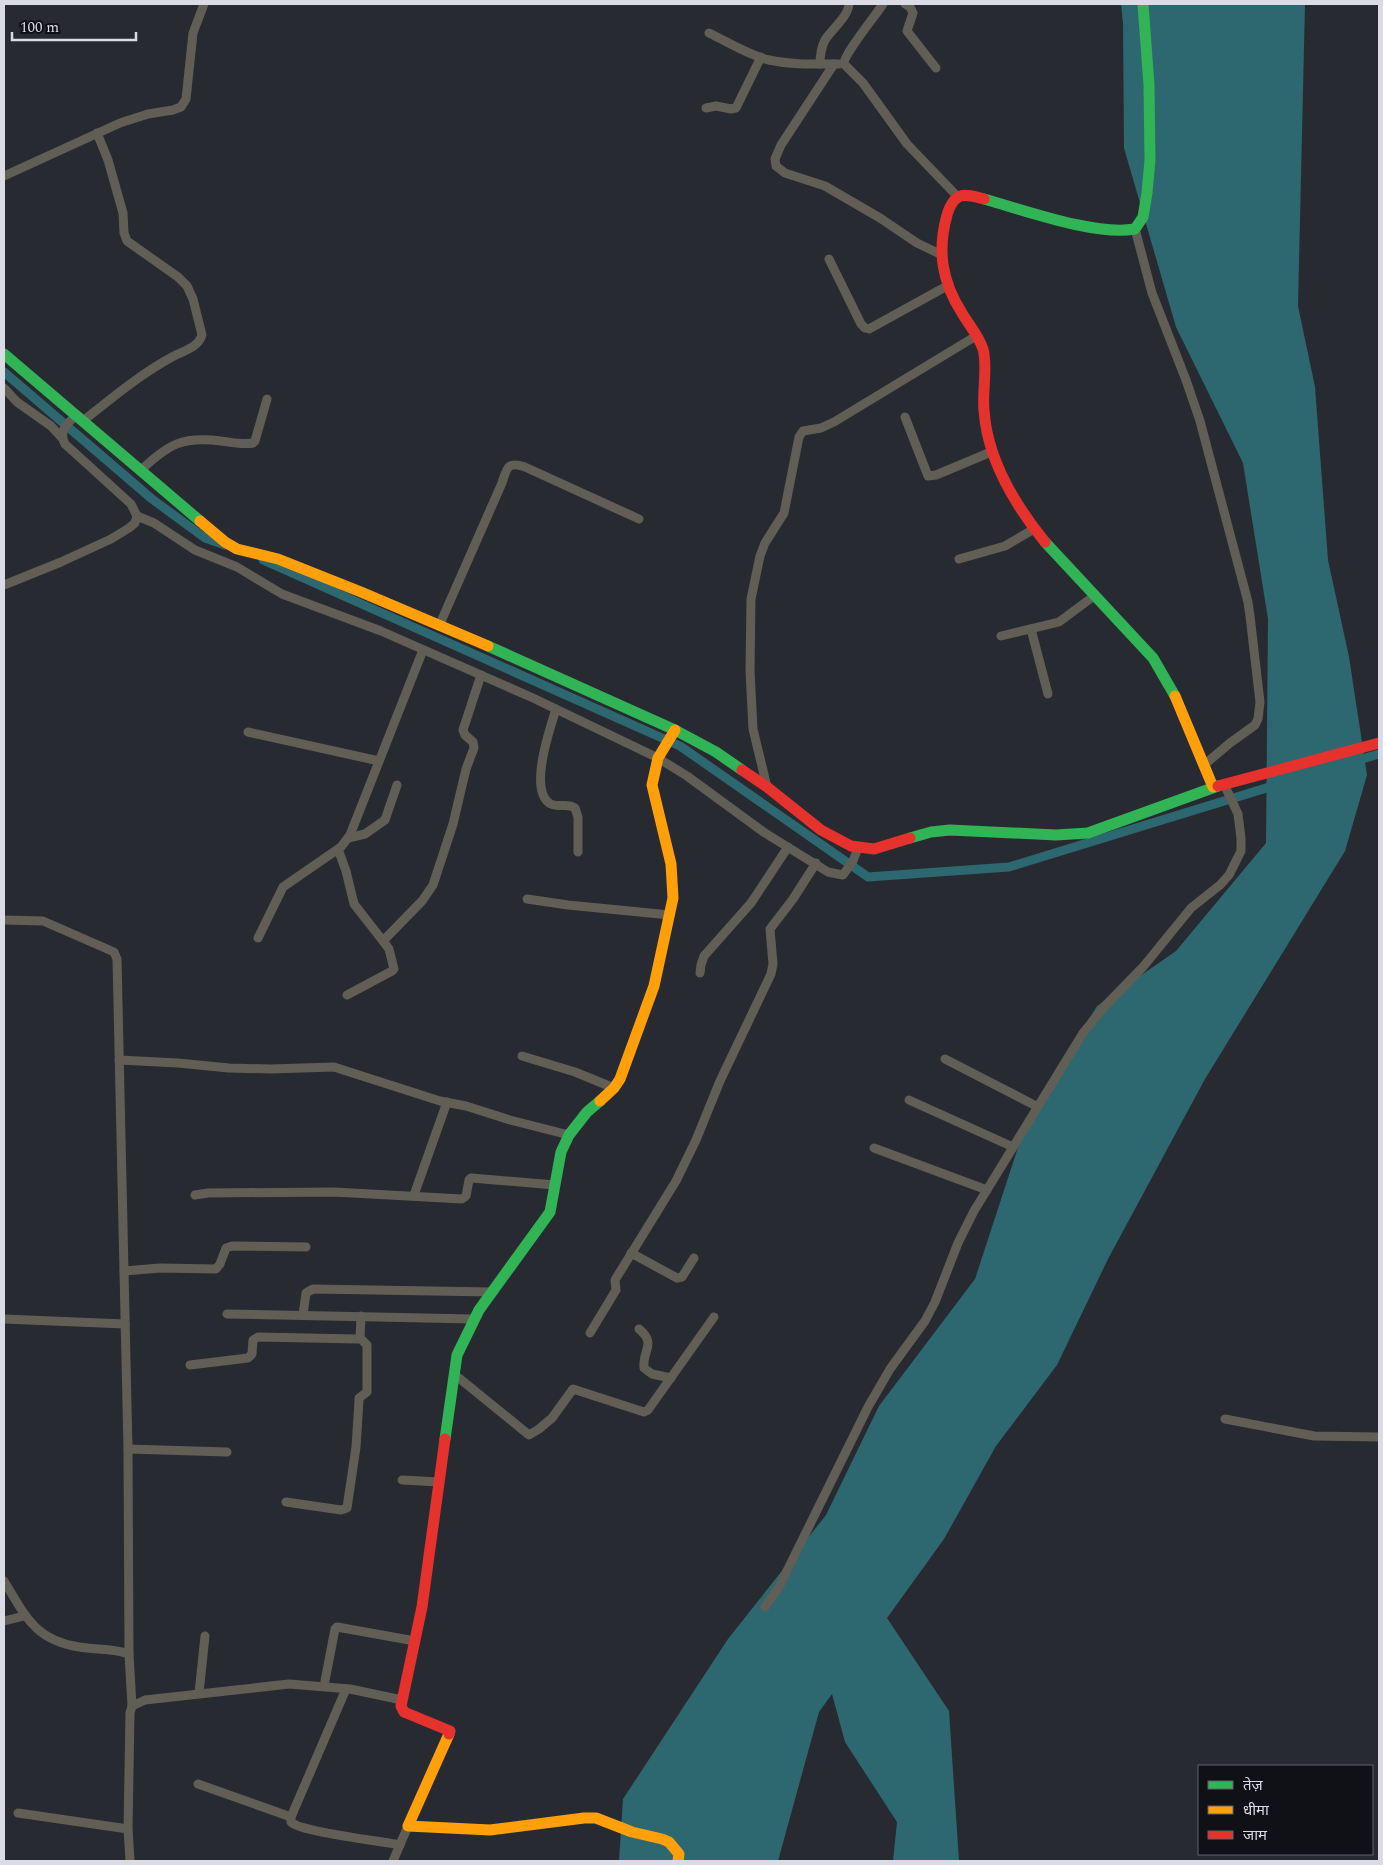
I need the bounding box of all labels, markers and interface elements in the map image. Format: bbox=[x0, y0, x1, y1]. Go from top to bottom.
scale bar bbox=[12, 10, 136, 42]
text: 100 m bbox=[20, 16, 59, 39]
legend bbox=[1198, 1765, 1373, 1855]
text: तेज़ bbox=[1243, 1774, 1264, 1797]
text: धीमा bbox=[1243, 1799, 1270, 1822]
text: जाम bbox=[1243, 1824, 1268, 1847]

